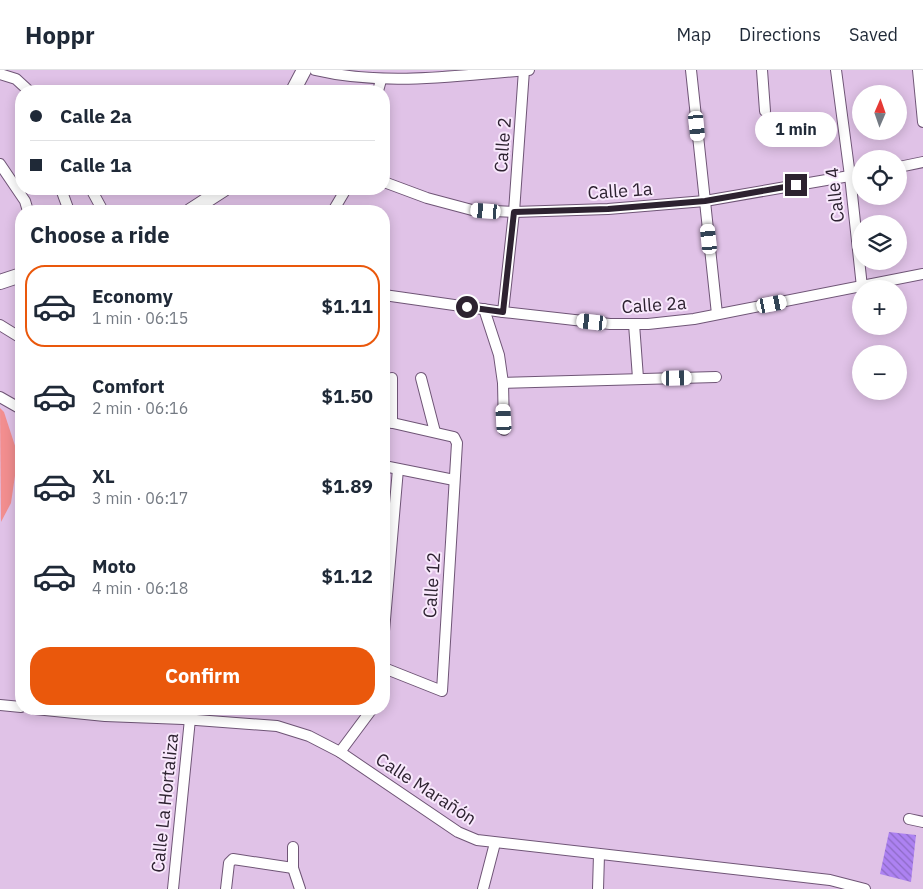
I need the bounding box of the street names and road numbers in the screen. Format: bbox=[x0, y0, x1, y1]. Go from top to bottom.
street label: Calle 2 bbox=[489, 117, 516, 173]
street label: Calle 4 bbox=[820, 166, 849, 224]
street label: Calle 1a bbox=[587, 177, 654, 204]
street label: Calle 2a bbox=[621, 291, 688, 318]
street label: Calle 12 bbox=[418, 551, 445, 619]
street label: Calle La Hortaliza bbox=[146, 732, 183, 874]
street label: Calle Marañón bbox=[372, 747, 481, 830]

